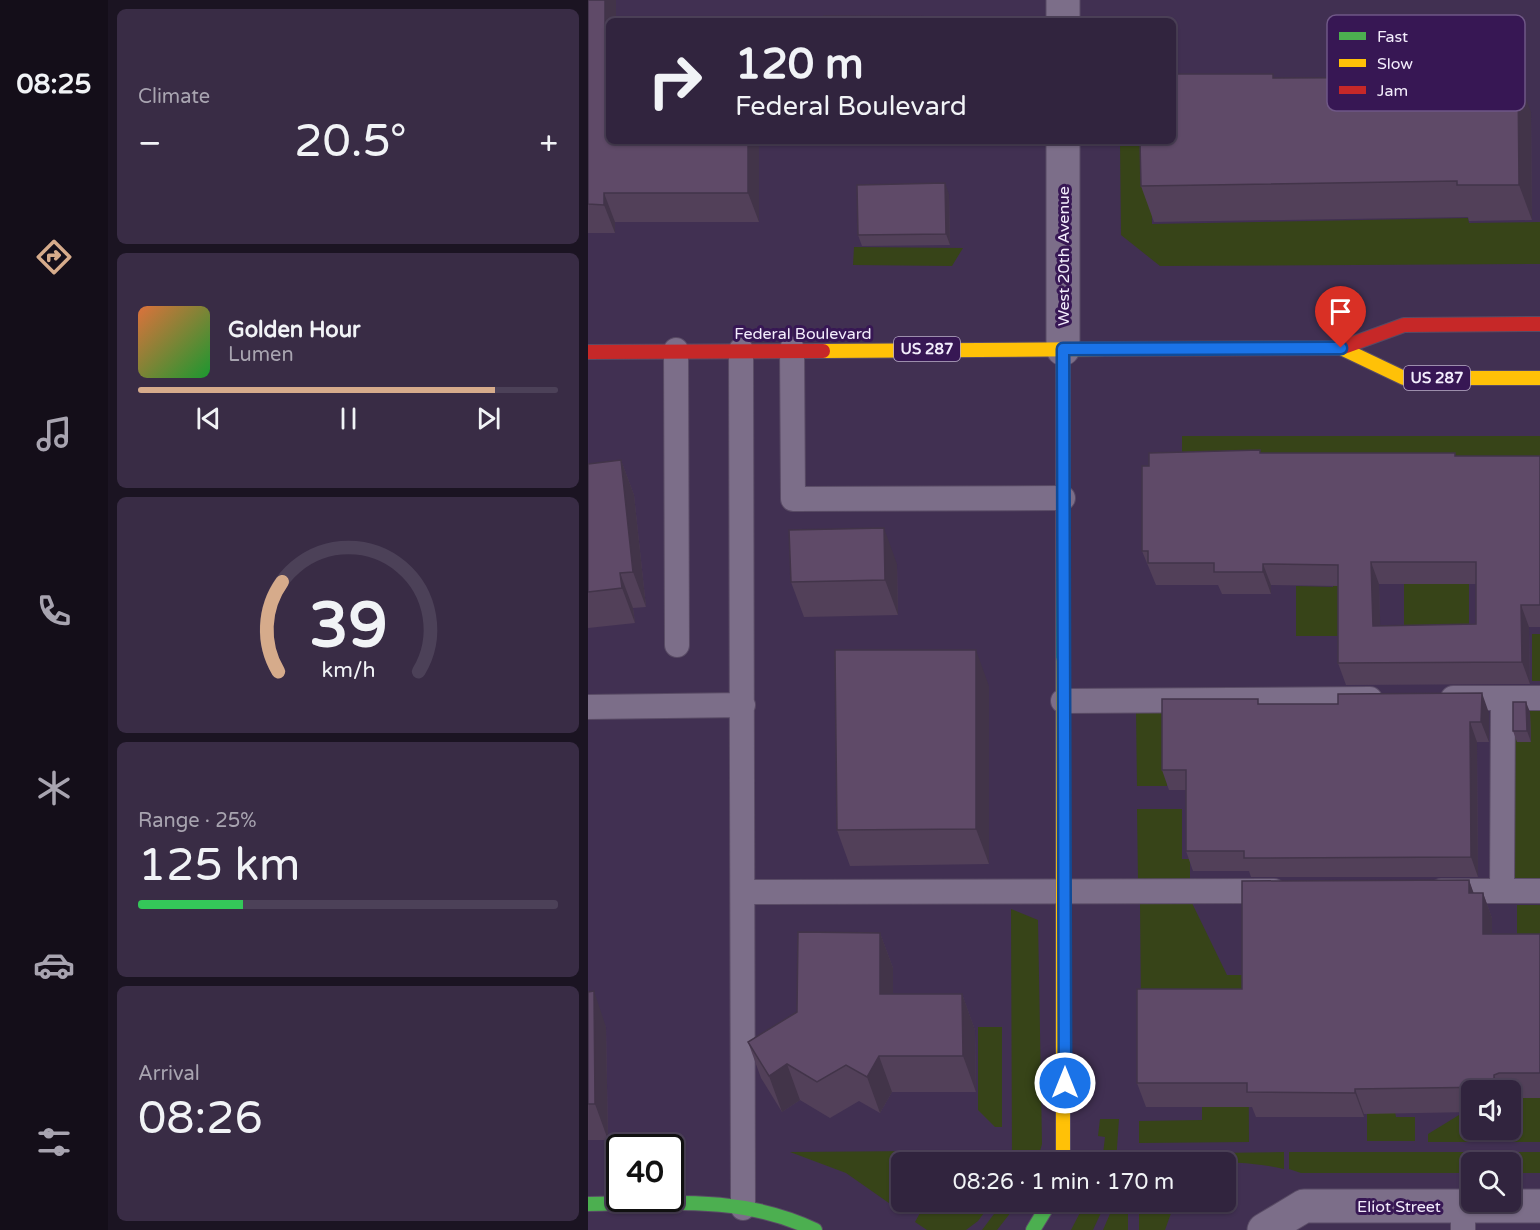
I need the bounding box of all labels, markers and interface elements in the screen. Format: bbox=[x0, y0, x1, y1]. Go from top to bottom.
legend bbox=[1327, 15, 1525, 111]
text: Fast bbox=[1377, 27, 1408, 47]
text: 120 m bbox=[735, 39, 864, 90]
icon: right bbox=[636, 42, 714, 120]
text: Slow bbox=[1377, 54, 1413, 74]
text: 08:25 bbox=[17, 68, 91, 101]
text: Jam bbox=[1377, 81, 1408, 101]
text: Climate bbox=[138, 85, 210, 109]
text: Federal Boulevard bbox=[735, 90, 967, 123]
text: 20.5° bbox=[294, 115, 407, 169]
text: − bbox=[138, 124, 162, 163]
text: + bbox=[539, 124, 558, 163]
street label: West 20th Avenue bbox=[1054, 186, 1074, 326]
icon: directions bbox=[33, 236, 75, 278]
pin bbox=[1315, 286, 1366, 348]
icon: arrive bbox=[1324, 295, 1357, 328]
text: Golden Hour bbox=[228, 317, 360, 343]
street label: Federal Boulevard bbox=[734, 324, 872, 344]
road number: US 287 bbox=[894, 337, 960, 361]
text: Lumen bbox=[228, 343, 294, 367]
road number: US 287 bbox=[1404, 366, 1470, 390]
icon: previous bbox=[192, 402, 225, 435]
icon: pause bbox=[332, 402, 365, 435]
icon: next bbox=[472, 402, 505, 435]
icon: music bbox=[33, 413, 75, 455]
text: 39 bbox=[309, 589, 387, 664]
icon: phone bbox=[33, 590, 75, 632]
text: km/h bbox=[321, 657, 375, 683]
icon: climate bbox=[33, 767, 75, 809]
text: Range · 25% bbox=[138, 809, 257, 833]
text: 125 km bbox=[138, 839, 300, 893]
icon: car bbox=[33, 944, 75, 986]
position arrow bbox=[1033, 1051, 1097, 1115]
text: Arrival bbox=[138, 1062, 200, 1086]
map controls bbox=[1461, 1080, 1521, 1212]
button: sound bbox=[1461, 1080, 1521, 1140]
text: 08:26 bbox=[138, 1092, 263, 1146]
icon: filters bbox=[33, 1121, 75, 1163]
speed limit sign: 40 bbox=[606, 1134, 684, 1212]
button: search bbox=[1461, 1152, 1521, 1212]
text: 08:26 · 1 min · 170 m bbox=[953, 1169, 1174, 1195]
street label: Eliot Street bbox=[1357, 1197, 1441, 1217]

